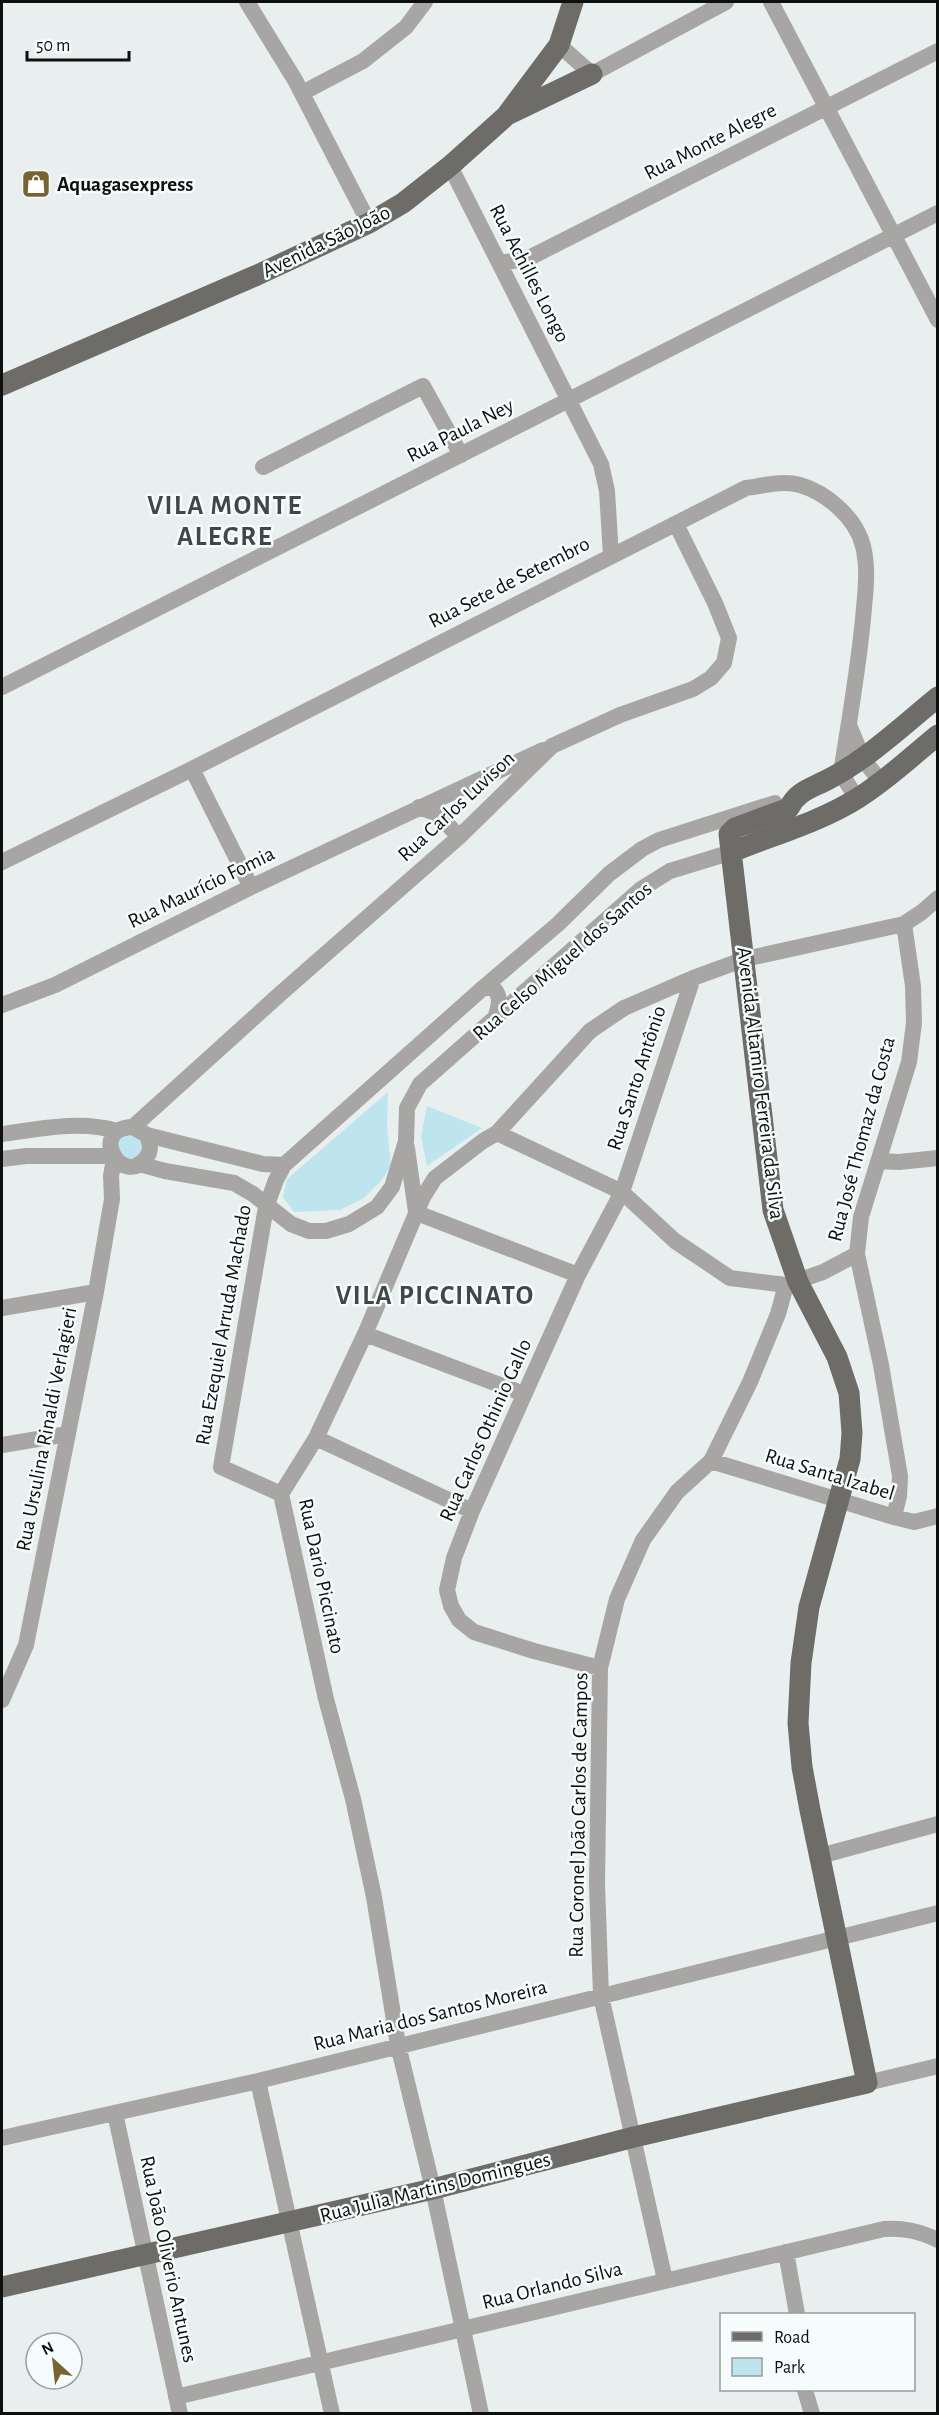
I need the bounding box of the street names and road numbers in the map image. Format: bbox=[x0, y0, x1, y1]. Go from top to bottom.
street label: Rua Monte Alegre bbox=[641, 99, 780, 184]
street label: Avenida São João bbox=[259, 201, 393, 281]
street label: Rua Achilles Longo bbox=[486, 201, 573, 346]
street label: Rua Paula Ney bbox=[403, 395, 517, 466]
street label: Rua Sete de Setembro bbox=[425, 533, 593, 632]
street label: Rua Carlos Luvison bbox=[394, 747, 519, 865]
street label: Rua Maurício Fomia bbox=[124, 843, 278, 932]
street label: Rua Celso Miguel dos Santos bbox=[469, 878, 656, 1045]
street label: Avenida Altamiro Ferreira da Silva bbox=[733, 946, 788, 1221]
street label: Rua Santo Antônio bbox=[603, 1003, 670, 1153]
street label: Rua José Thomaz da Costa bbox=[824, 1034, 899, 1244]
street label: Rua Ezequiel Arruda Machado bbox=[192, 1203, 255, 1447]
street label: Rua Ursulina Rinaldi Verlagieri bbox=[12, 1305, 80, 1553]
street label: Rua Carlos Othinio Gallo bbox=[436, 1336, 535, 1525]
street label: Rua Santa Izabel bbox=[762, 1445, 897, 1504]
street label: Rua Dario Piccinato bbox=[295, 1496, 348, 1656]
street label: Rua Coronel João Carlos de Campos bbox=[566, 1672, 591, 1958]
street label: Rua Maria dos Santos Moreira bbox=[311, 1976, 549, 2055]
street label: Rua Julia Martins Domingues bbox=[318, 2149, 553, 2226]
street label: Rua João Oliverio Antunes bbox=[136, 2154, 201, 2364]
street label: Rua Orlando Silva bbox=[480, 2258, 625, 2313]

